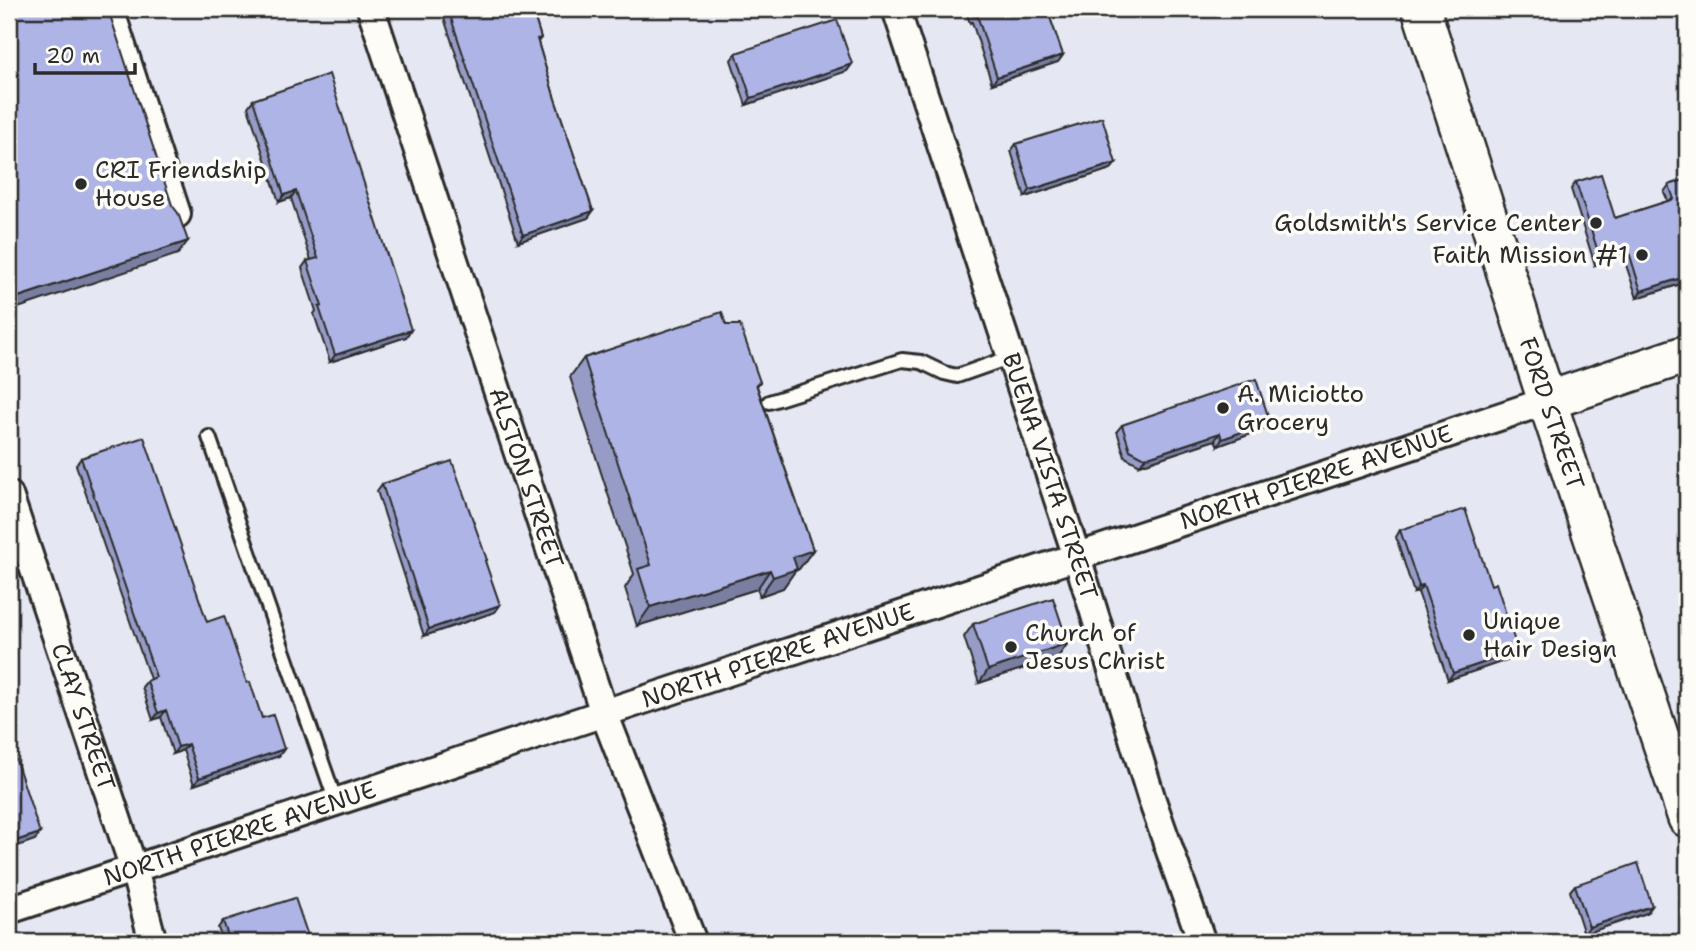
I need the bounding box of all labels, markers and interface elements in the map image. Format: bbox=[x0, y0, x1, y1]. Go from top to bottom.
scale bar bbox=[35, 32, 135, 76]
text: 20 m bbox=[46, 42, 100, 70]
place label: CRI Friendship House bbox=[95, 154, 267, 214]
marker: CRI Friendship House bbox=[73, 176, 89, 192]
place label: Goldsmith's Service Center bbox=[1274, 207, 1582, 239]
marker: Goldsmith's Service Center bbox=[1588, 215, 1604, 231]
place label: Faith Mission #1 bbox=[1432, 239, 1628, 271]
marker: Faith Mission #1 bbox=[1634, 247, 1650, 263]
street label: FORD STREET bbox=[1512, 333, 1592, 494]
street label: BUENA VISTA STREET bbox=[995, 349, 1105, 604]
place label: A. Miciotto Grocery bbox=[1237, 378, 1364, 438]
street label: ALSTON STREET bbox=[481, 384, 571, 573]
marker: A. Miciotto Grocery bbox=[1215, 400, 1231, 416]
street label: NORTH PIERRE AVENUE bbox=[1176, 417, 1457, 537]
street label: NORTH PIERRE AVENUE bbox=[637, 595, 919, 716]
place label: Unique Hair Design bbox=[1483, 605, 1617, 665]
place label: Church of Jesus Christ bbox=[1025, 617, 1165, 677]
marker: Unique Hair Design bbox=[1461, 627, 1477, 643]
street label: CLAY STREET bbox=[44, 639, 123, 795]
marker: Church of Jesus Christ bbox=[1003, 639, 1019, 655]
street label: NORTH PIERRE AVENUE bbox=[99, 774, 380, 894]

